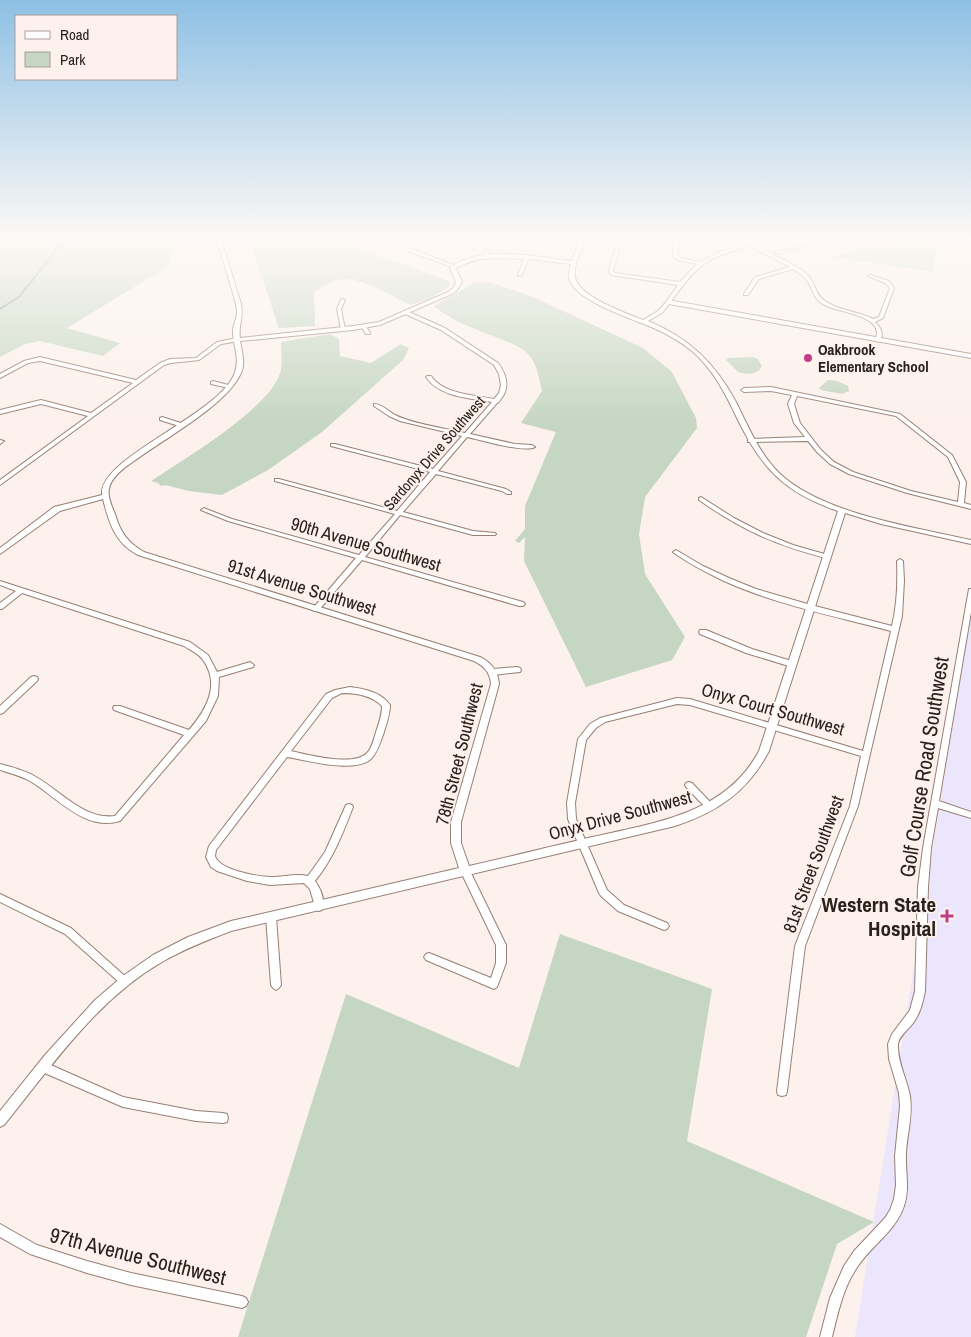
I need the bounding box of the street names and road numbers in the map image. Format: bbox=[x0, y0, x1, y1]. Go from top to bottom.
street label: Sardonyx Drive Southwest bbox=[378, 391, 490, 515]
street label: 90th Avenue Southwest bbox=[288, 511, 444, 577]
street label: 91st Avenue Southwest bbox=[225, 553, 379, 621]
street label: Golf Course Road Southwest bbox=[892, 654, 956, 879]
street label: Onyx Court Southwest bbox=[699, 677, 847, 741]
street label: 78th Street Southwest bbox=[429, 681, 489, 827]
street label: Onyx Drive Southwest bbox=[546, 784, 694, 846]
street label: 81st Street Southwest bbox=[777, 792, 849, 936]
street label: 97th Avenue Southwest bbox=[47, 1220, 229, 1292]

